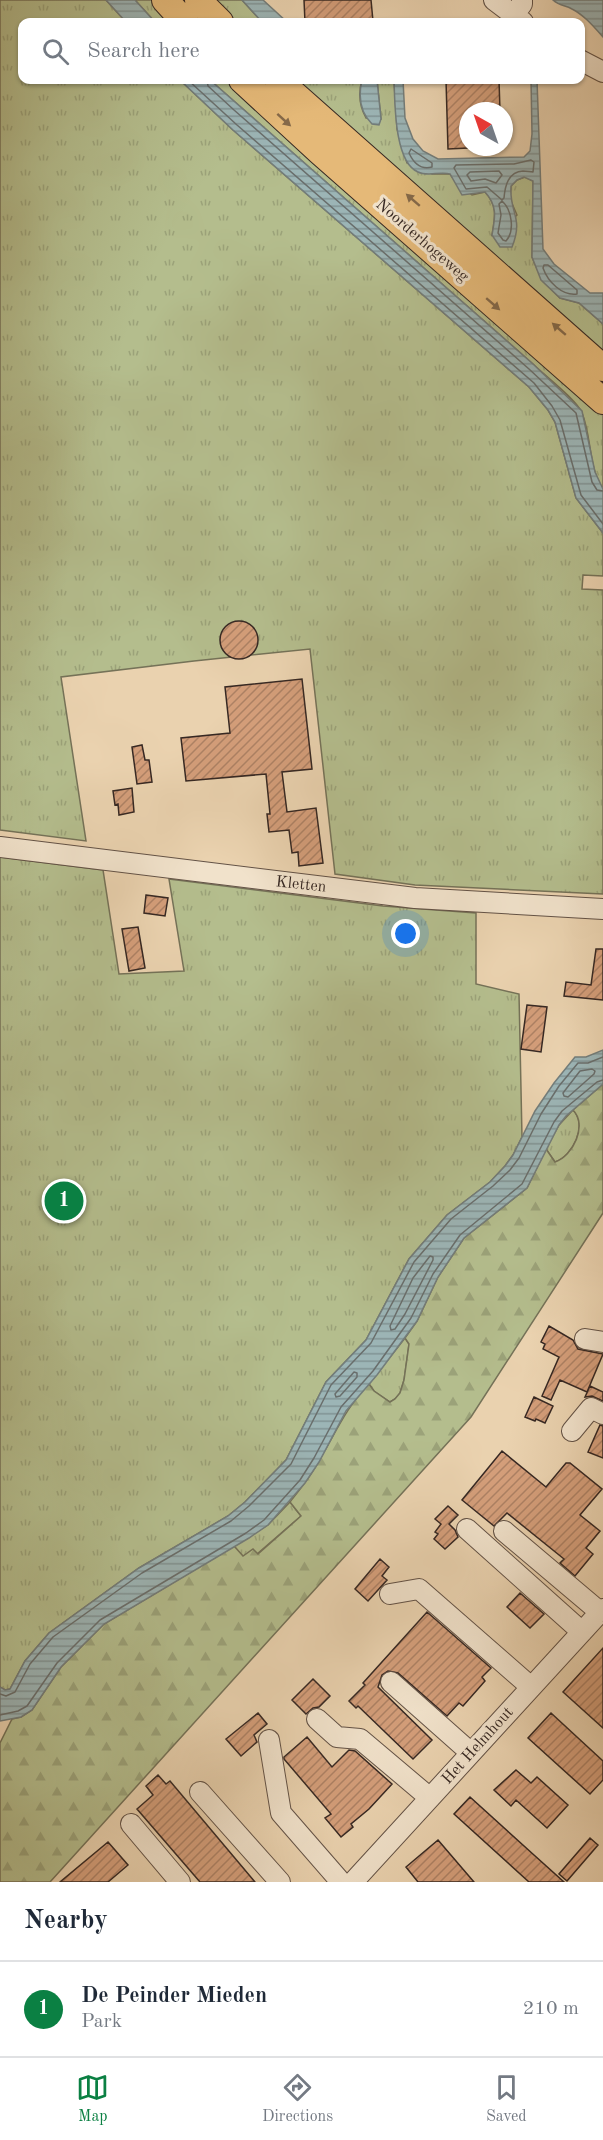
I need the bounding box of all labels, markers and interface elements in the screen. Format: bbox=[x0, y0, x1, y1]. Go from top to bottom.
search box bbox=[18, 18, 585, 84]
icon: search bbox=[39, 35, 72, 68]
text: Search here bbox=[87, 40, 200, 62]
north arrow bbox=[459, 102, 513, 156]
one-way arrow bbox=[277, 112, 291, 126]
one-way arrow bbox=[406, 194, 421, 207]
street label: Noorderhogeweg bbox=[372, 196, 472, 286]
one-way arrow bbox=[486, 297, 501, 311]
one-way arrow bbox=[552, 323, 567, 336]
street label: Kletten bbox=[275, 874, 328, 896]
your location bbox=[391, 919, 420, 948]
pin: 1 bbox=[44, 1178, 84, 1224]
street label: Het Helmhout bbox=[439, 1704, 517, 1788]
text: Nearby bbox=[24, 1908, 108, 1934]
text: De Peinder Mieden bbox=[81, 1985, 267, 2007]
text: 1 bbox=[38, 1999, 49, 2019]
text: 210 m bbox=[523, 1999, 579, 2019]
text: Park bbox=[81, 2012, 122, 2032]
tab: Map bbox=[76, 2071, 109, 2127]
tab: Directions bbox=[262, 2071, 333, 2127]
tab: Saved bbox=[486, 2071, 527, 2127]

